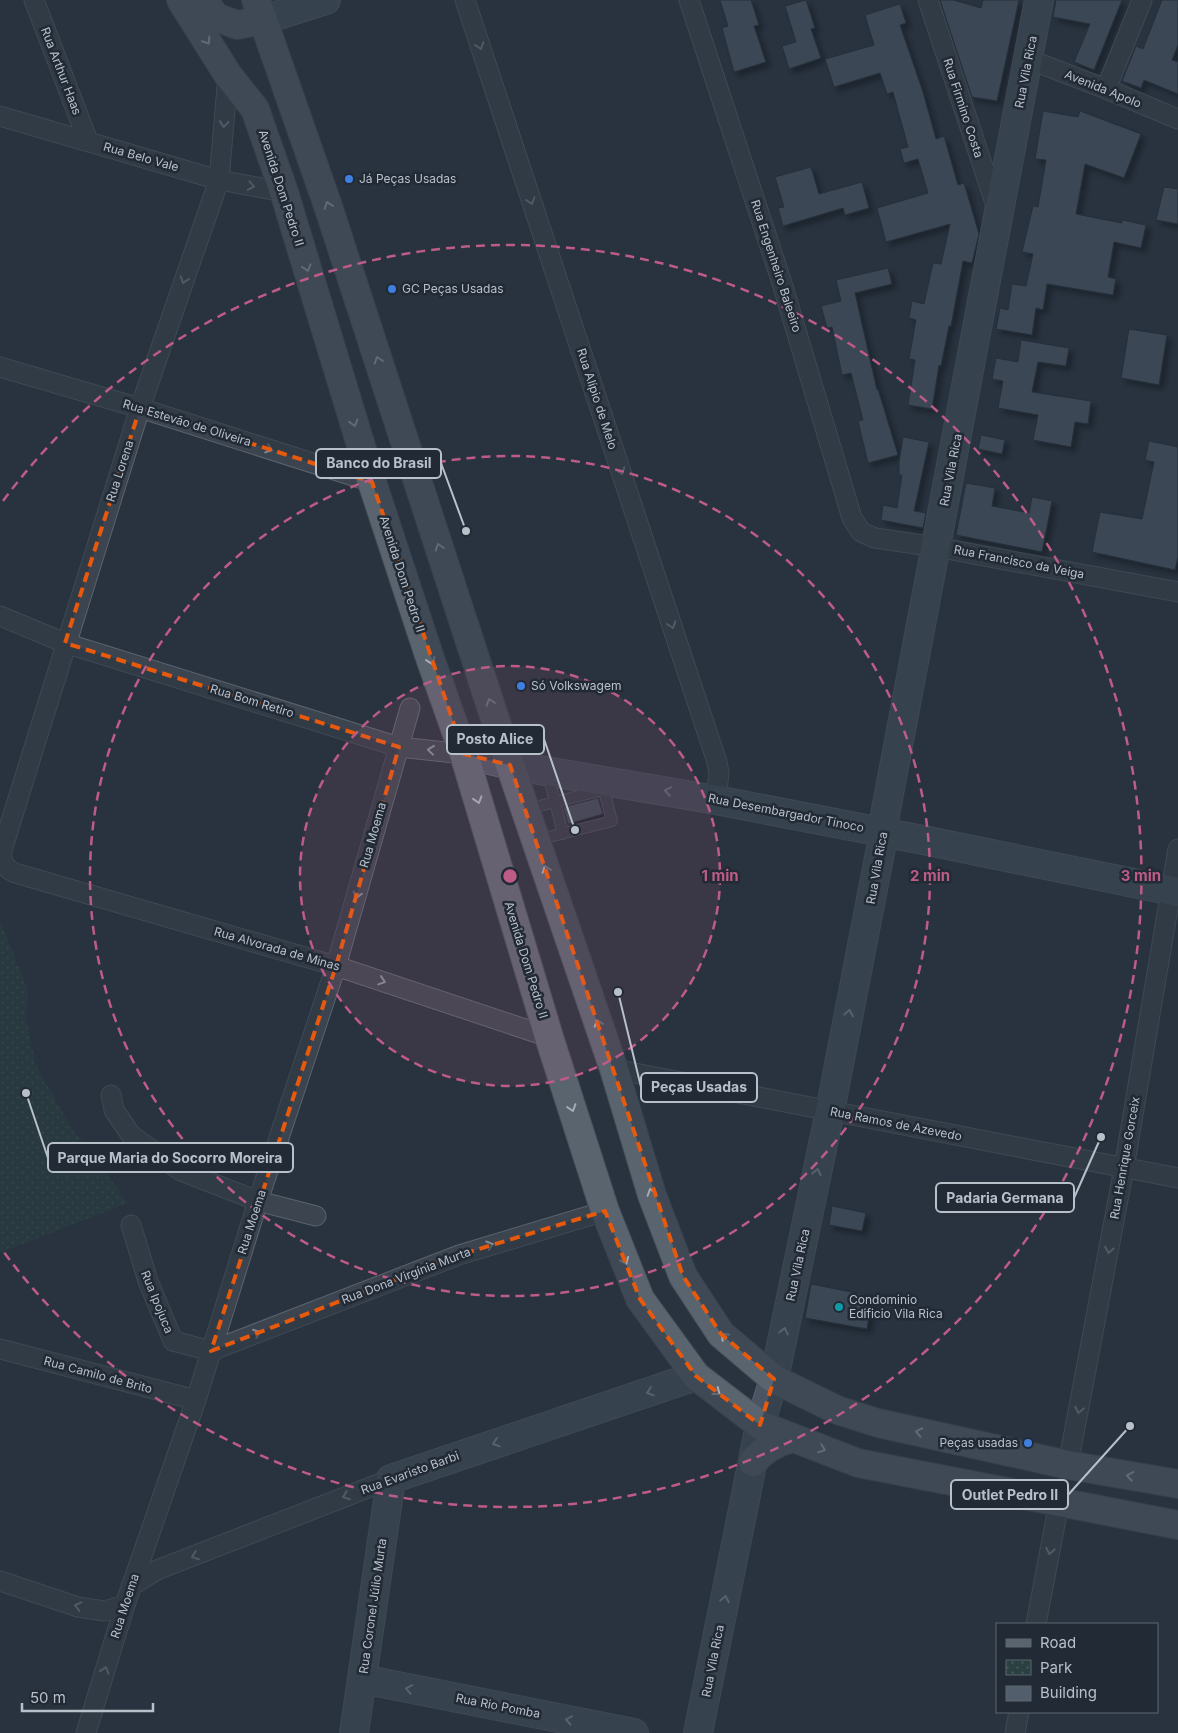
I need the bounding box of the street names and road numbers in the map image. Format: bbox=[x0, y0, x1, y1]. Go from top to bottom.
street label: Rua Arthur Haas bbox=[38, 25, 85, 117]
street label: Rua Vila Rica bbox=[1011, 34, 1040, 109]
street label: Rua Firmino Costa bbox=[940, 56, 987, 159]
street label: Avenida Apolo bbox=[1063, 66, 1144, 111]
street label: Avenida Dom Pedro II bbox=[256, 128, 307, 248]
street label: Rua Belo Vale bbox=[102, 139, 180, 174]
street label: Rua Engenheiro Baleeiro bbox=[748, 198, 805, 334]
street label: Rua Alípio de Melo bbox=[574, 346, 621, 451]
street label: Rua Estevão de Oliveira bbox=[121, 396, 253, 449]
street label: Rua Vila Rica bbox=[936, 432, 965, 507]
street label: Rua Lorena bbox=[102, 438, 137, 504]
street label: Avenida Dom Pedro II bbox=[377, 514, 428, 634]
street label: Rua Francisco da Veiga bbox=[953, 541, 1086, 582]
street label: Rua Bom Retiro bbox=[208, 681, 296, 720]
street label: Rua Desembargador Tinoco bbox=[707, 790, 865, 835]
street label: Rua Moema bbox=[356, 800, 389, 869]
street label: Rua Vila Rica bbox=[863, 830, 890, 905]
street label: Avenida Dom Pedro II bbox=[502, 900, 551, 1020]
street label: Rua Alvorada de Minas bbox=[212, 923, 342, 974]
street label: Rua Henrique Gorceix bbox=[1106, 1095, 1143, 1220]
street label: Rua Ramos de Azevedo bbox=[829, 1103, 963, 1144]
street label: Rua Moema bbox=[234, 1188, 269, 1256]
street label: Rua Vila Rica bbox=[783, 1227, 812, 1302]
street label: Rua Dona Virgínia Murta bbox=[339, 1244, 473, 1307]
street label: Rua Ipojuca bbox=[138, 1268, 177, 1335]
street label: Rua Camilo de Brito bbox=[42, 1353, 154, 1396]
street label: Rua Evaristo Barbi bbox=[359, 1448, 461, 1497]
street label: Rua Coronel Júlio Murta bbox=[356, 1537, 389, 1675]
street label: Rua Moema bbox=[107, 1572, 142, 1640]
street label: Rua Vila Rica bbox=[698, 1623, 727, 1698]
street label: Rua Rio Pomba bbox=[455, 1690, 542, 1721]

